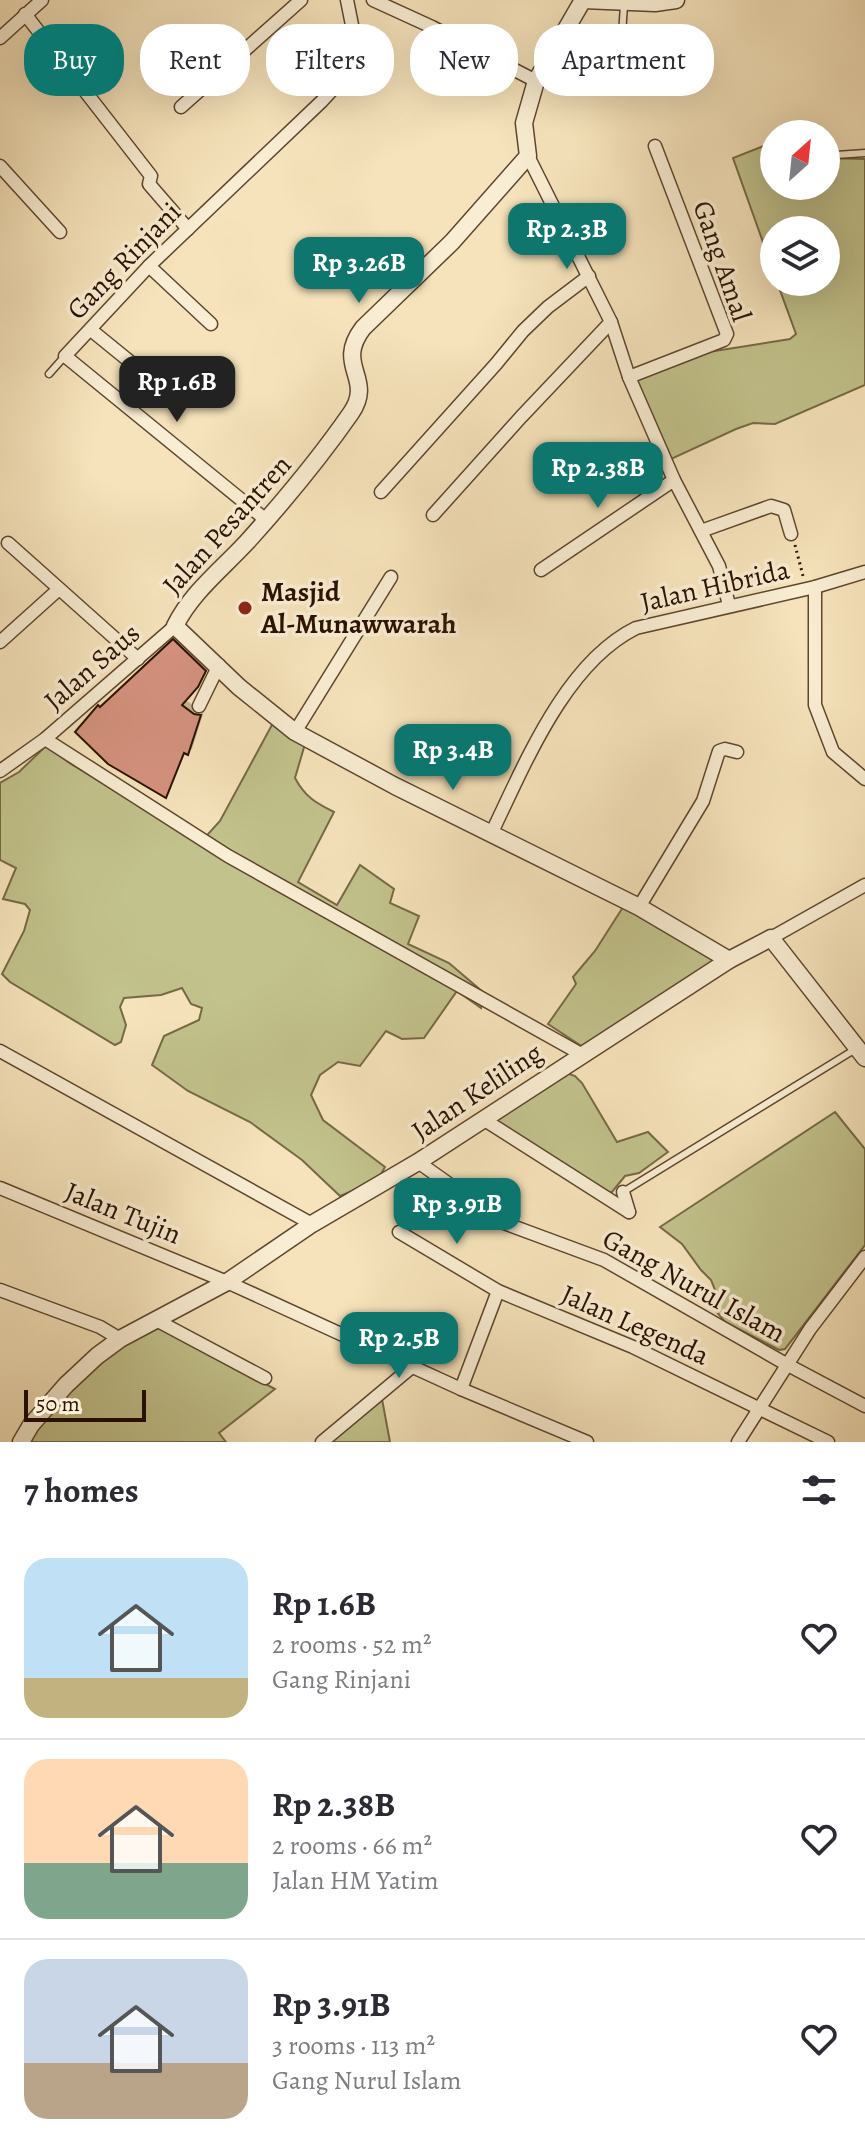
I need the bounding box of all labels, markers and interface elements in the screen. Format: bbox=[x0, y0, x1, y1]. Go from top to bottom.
chip: Buy bbox=[24, 24, 124, 96]
chip: Rent bbox=[140, 24, 250, 96]
chip: Filters bbox=[266, 24, 394, 96]
chip: New bbox=[410, 24, 518, 96]
chip: Apartment bbox=[534, 24, 714, 96]
north arrow bbox=[760, 120, 840, 200]
map controls bbox=[760, 120, 840, 296]
street label: Gang Rinjani bbox=[58, 194, 190, 328]
street label: Gang Amal bbox=[684, 196, 760, 327]
pin: Rp 2.3B bbox=[493, 203, 641, 271]
text: Rp 2.3B bbox=[526, 211, 608, 246]
button: layers bbox=[760, 216, 840, 296]
pin: Rp 3.26B bbox=[276, 237, 442, 305]
text: Rp 3.26B bbox=[312, 245, 406, 280]
pin: Rp 1.6B bbox=[103, 356, 251, 424]
text: Rp 1.6B bbox=[137, 364, 217, 399]
pin: Rp 2.38B bbox=[515, 442, 681, 510]
street label: Jalan Pesantren bbox=[154, 447, 300, 603]
text: Rp 2.38B bbox=[551, 450, 645, 485]
street label: Jalan Hibrida bbox=[637, 550, 793, 622]
place label: Masjid Al-Munawwarah bbox=[260, 573, 456, 643]
marker: Masjid Al-Munawwarah bbox=[236, 599, 254, 617]
street label: Jalan Saus bbox=[36, 615, 148, 719]
pin: Rp 3.4B bbox=[379, 724, 527, 792]
text: Rp 3.4B bbox=[412, 732, 494, 767]
street label: Jalan Keliling bbox=[404, 1034, 550, 1150]
street label: Jalan Tujin bbox=[59, 1173, 187, 1253]
pin: Rp 3.91B bbox=[374, 1178, 540, 1246]
text: Rp 3.91B bbox=[412, 1186, 502, 1221]
street label: Gang Nurul Islam bbox=[596, 1220, 792, 1352]
street label: Jalan Legenda bbox=[555, 1275, 715, 1375]
pin: Rp 2.5B bbox=[325, 1312, 473, 1380]
text: Rp 2.5B bbox=[358, 1320, 440, 1355]
scale bar bbox=[24, 1386, 146, 1422]
text: 50 m bbox=[36, 1389, 80, 1419]
text: 7 homes bbox=[24, 1467, 139, 1514]
icon: filters bbox=[797, 1468, 841, 1512]
text: Rp 1.6B bbox=[272, 1580, 376, 1627]
icon: home bbox=[88, 1590, 184, 1686]
icon: heart bbox=[797, 1616, 841, 1660]
text: 2 rooms · 52 m² bbox=[272, 1627, 431, 1662]
text: Gang Rinjani bbox=[272, 1662, 411, 1697]
text: Rp 2.38B bbox=[272, 1781, 395, 1828]
icon: home bbox=[88, 1791, 184, 1887]
icon: heart bbox=[797, 1817, 841, 1861]
text: 2 rooms · 66 m² bbox=[272, 1828, 432, 1863]
text: Jalan HM Yatim bbox=[272, 1863, 439, 1898]
text: Rp 3.91B bbox=[272, 1981, 391, 2028]
icon: home bbox=[88, 1991, 184, 2087]
icon: heart bbox=[797, 2017, 841, 2061]
text: 3 rooms · 113 m² bbox=[272, 2028, 435, 2063]
text: Gang Nurul Islam bbox=[272, 2063, 461, 2098]

